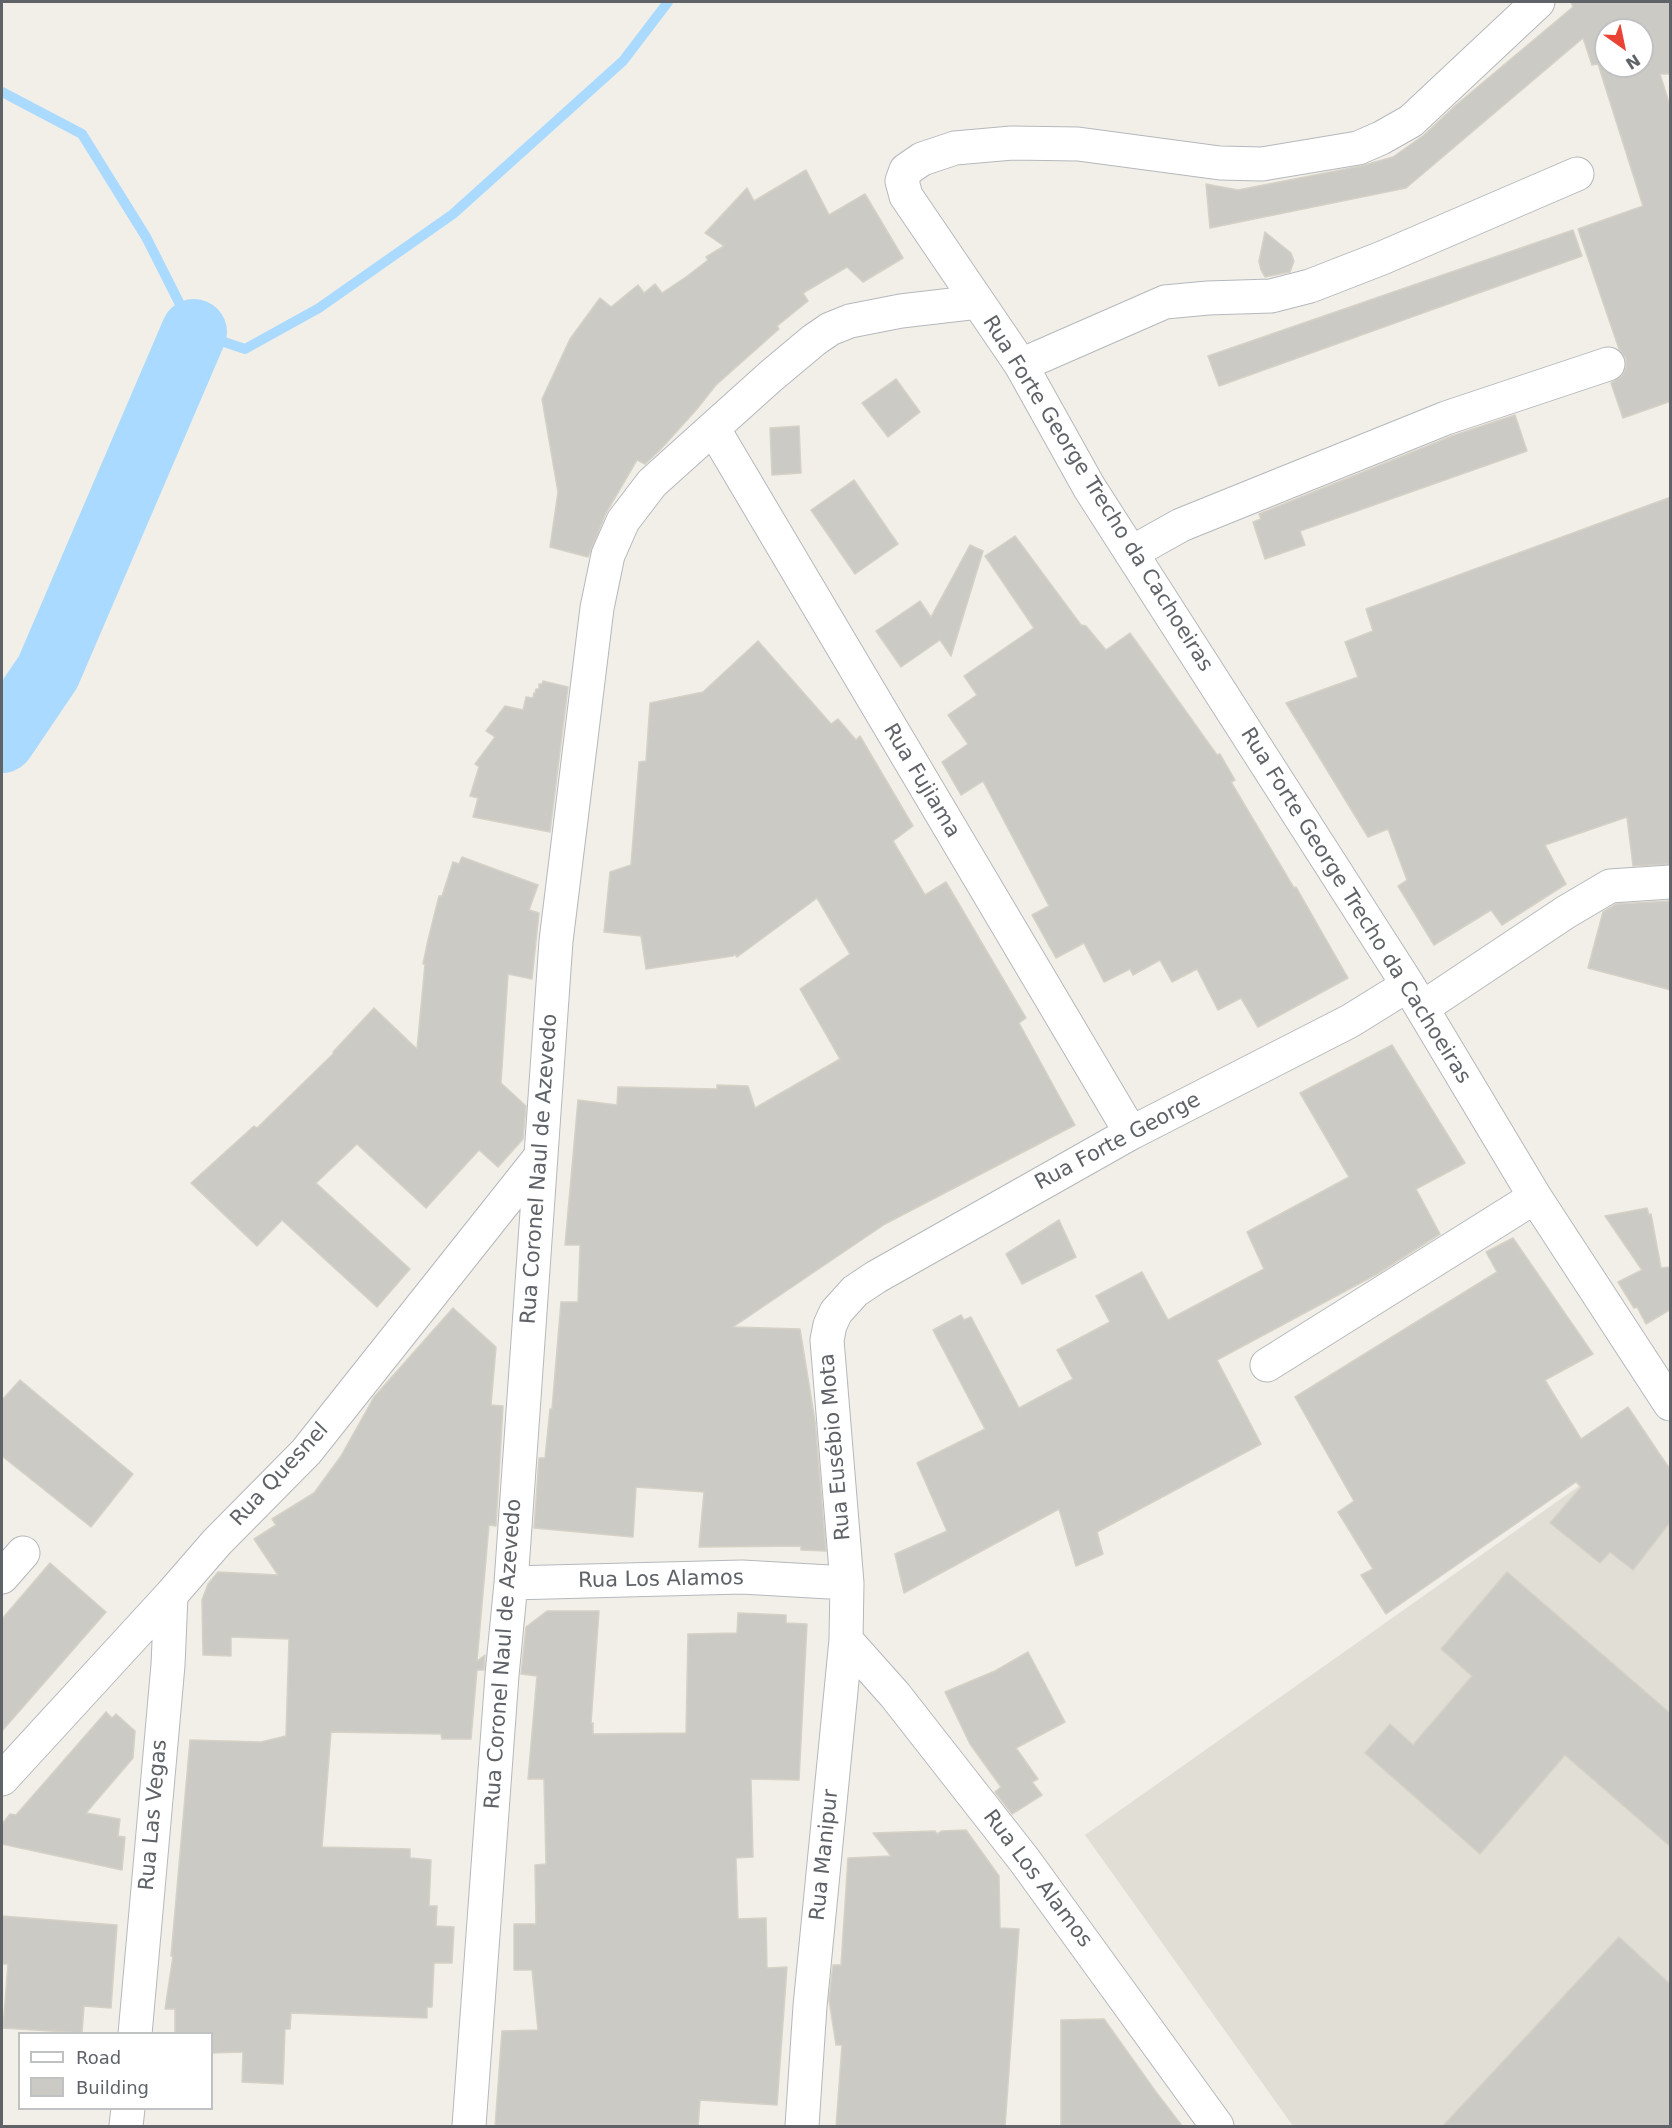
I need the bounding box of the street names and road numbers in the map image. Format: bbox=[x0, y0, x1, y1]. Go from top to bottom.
street label: Rua Forte George Trecho da Cachoeiras bbox=[976, 311, 1218, 677]
street label: Rua Fujiama bbox=[877, 719, 965, 843]
street label: Rua Forte George Trecho da Cachoeiras bbox=[1234, 723, 1476, 1089]
street label: Rua Coronel Naul de Azevedo bbox=[517, 1013, 563, 1325]
street label: Rua Forte George bbox=[1031, 1088, 1205, 1196]
street label: Rua Eusébio Mota bbox=[815, 1352, 857, 1542]
street label: Rua Quesnel bbox=[226, 1418, 334, 1532]
street label: Rua Coronel Naul de Azevedo bbox=[481, 1498, 527, 1810]
street label: Rua Los Alamos bbox=[578, 1566, 744, 1594]
street label: Rua Las Vegas bbox=[135, 1738, 173, 1892]
street label: Rua Manipur bbox=[806, 1788, 844, 1922]
street label: Rua Los Alamos bbox=[977, 1805, 1097, 1953]

